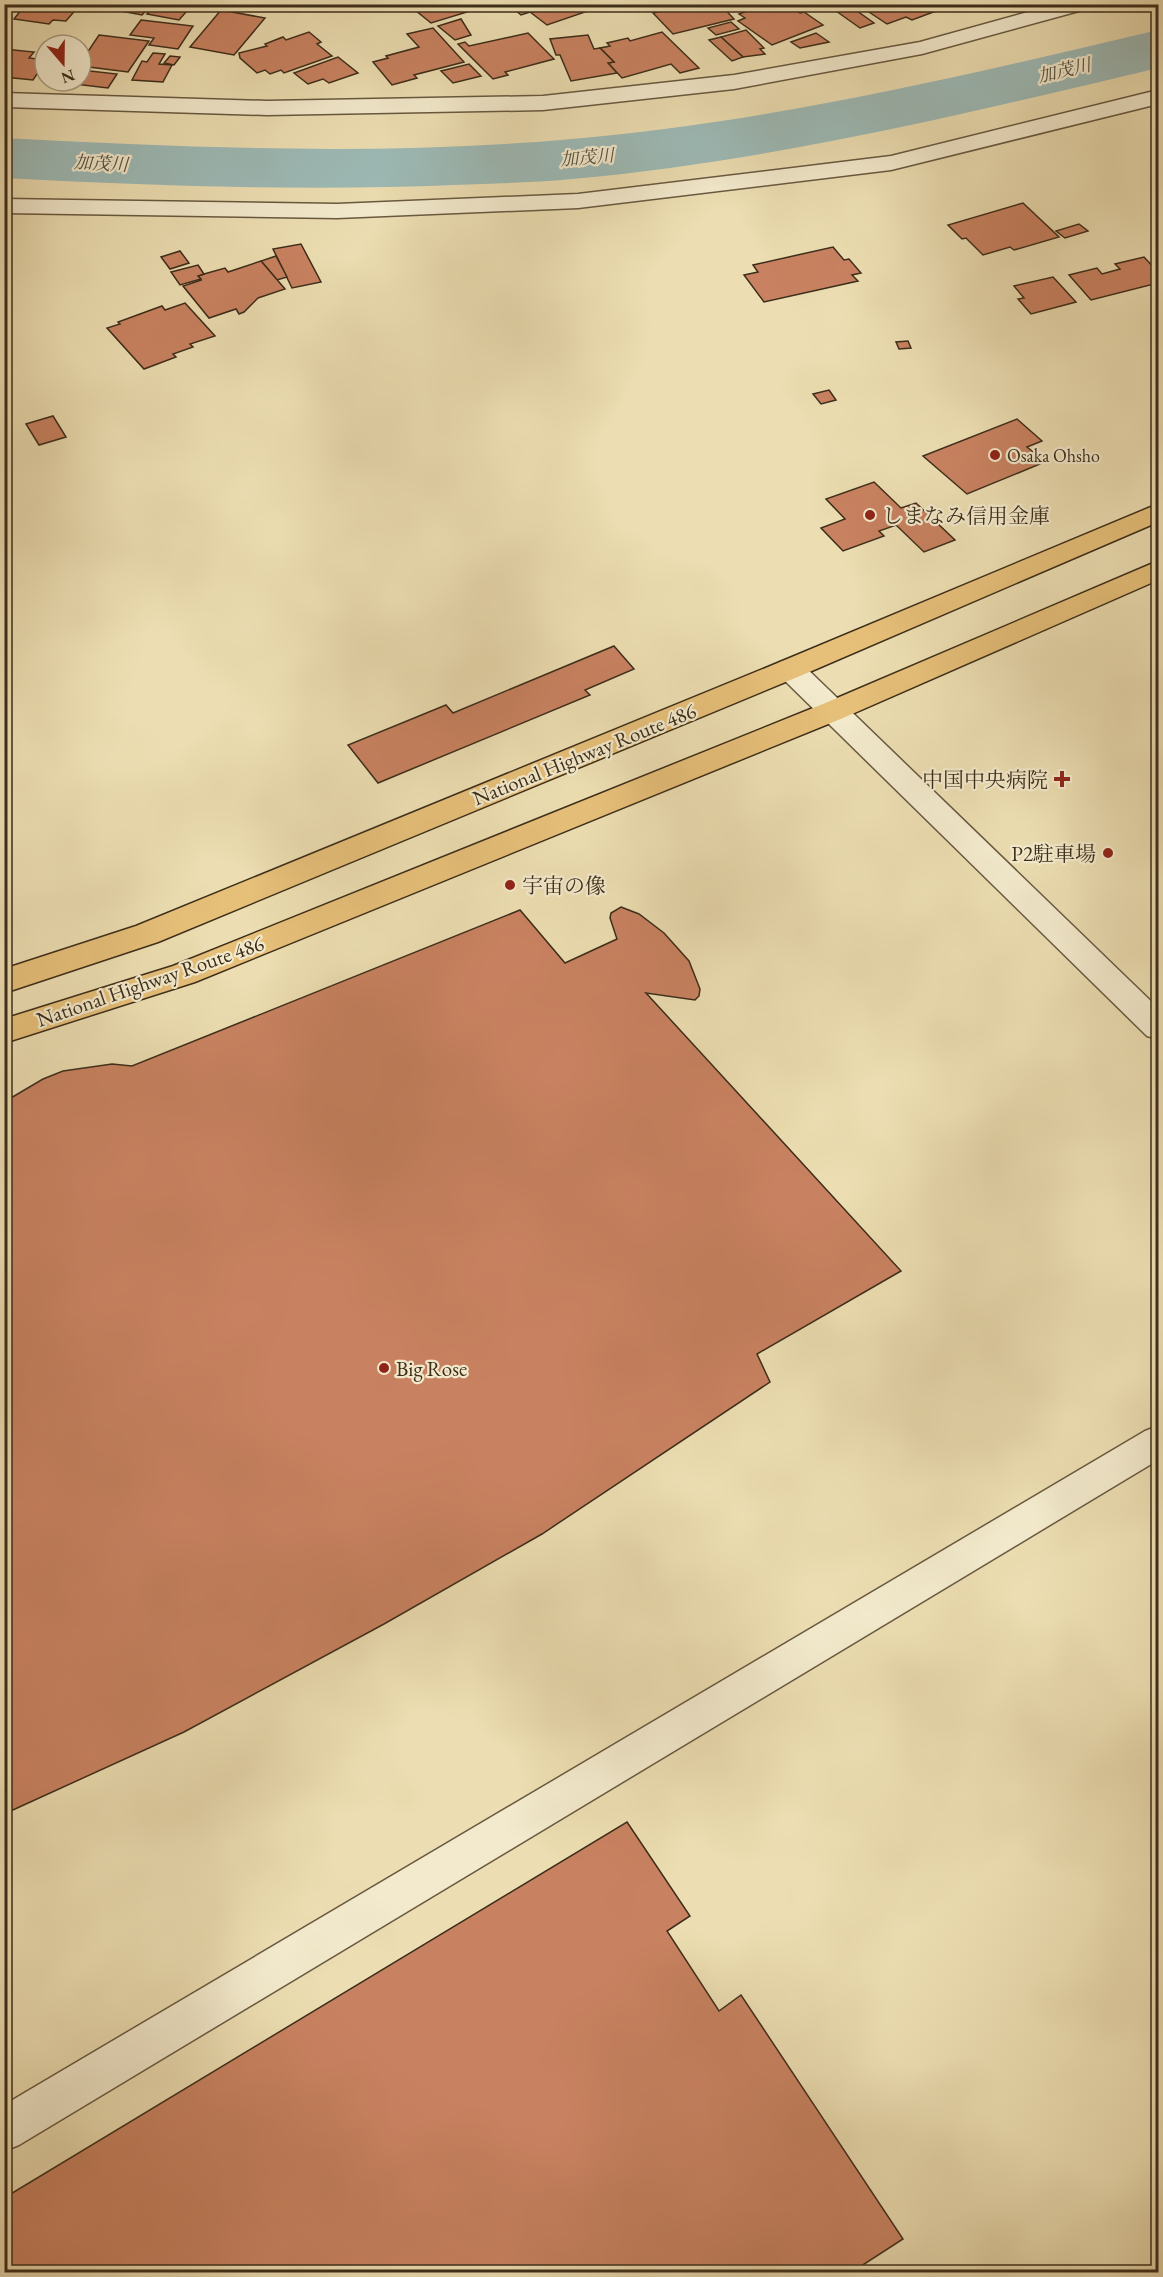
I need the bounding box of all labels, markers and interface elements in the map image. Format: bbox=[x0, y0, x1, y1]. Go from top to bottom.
north arrow bbox=[33, 33, 93, 93]
water label: 加茂川 bbox=[1035, 52, 1095, 87]
text: N bbox=[58, 65, 78, 89]
water label: 加茂川 bbox=[559, 143, 617, 171]
water label: 加茂川 bbox=[73, 150, 131, 176]
place label: Osaka Ohsho bbox=[1007, 444, 1100, 467]
marker: Osaka Ohsho bbox=[988, 448, 1002, 462]
place label: しまなみ信用金庫 bbox=[882, 502, 1050, 529]
marker: しまなみ信用金庫 bbox=[863, 508, 877, 522]
street label: National Highway Route 486 bbox=[468, 697, 700, 811]
place label: 中国中央病院 bbox=[922, 766, 1048, 793]
marker: 中国中央病院 bbox=[1053, 770, 1071, 788]
place label: P2駐車場 bbox=[1011, 840, 1096, 867]
marker: P2駐車場 bbox=[1101, 846, 1115, 860]
place label: 宇宙の像 bbox=[522, 872, 606, 899]
marker: 宇宙の像 bbox=[503, 878, 517, 892]
street label: National Highway Route 486 bbox=[33, 929, 267, 1033]
place label: Big Rose bbox=[396, 1355, 467, 1382]
marker: Big Rose bbox=[377, 1361, 391, 1375]

